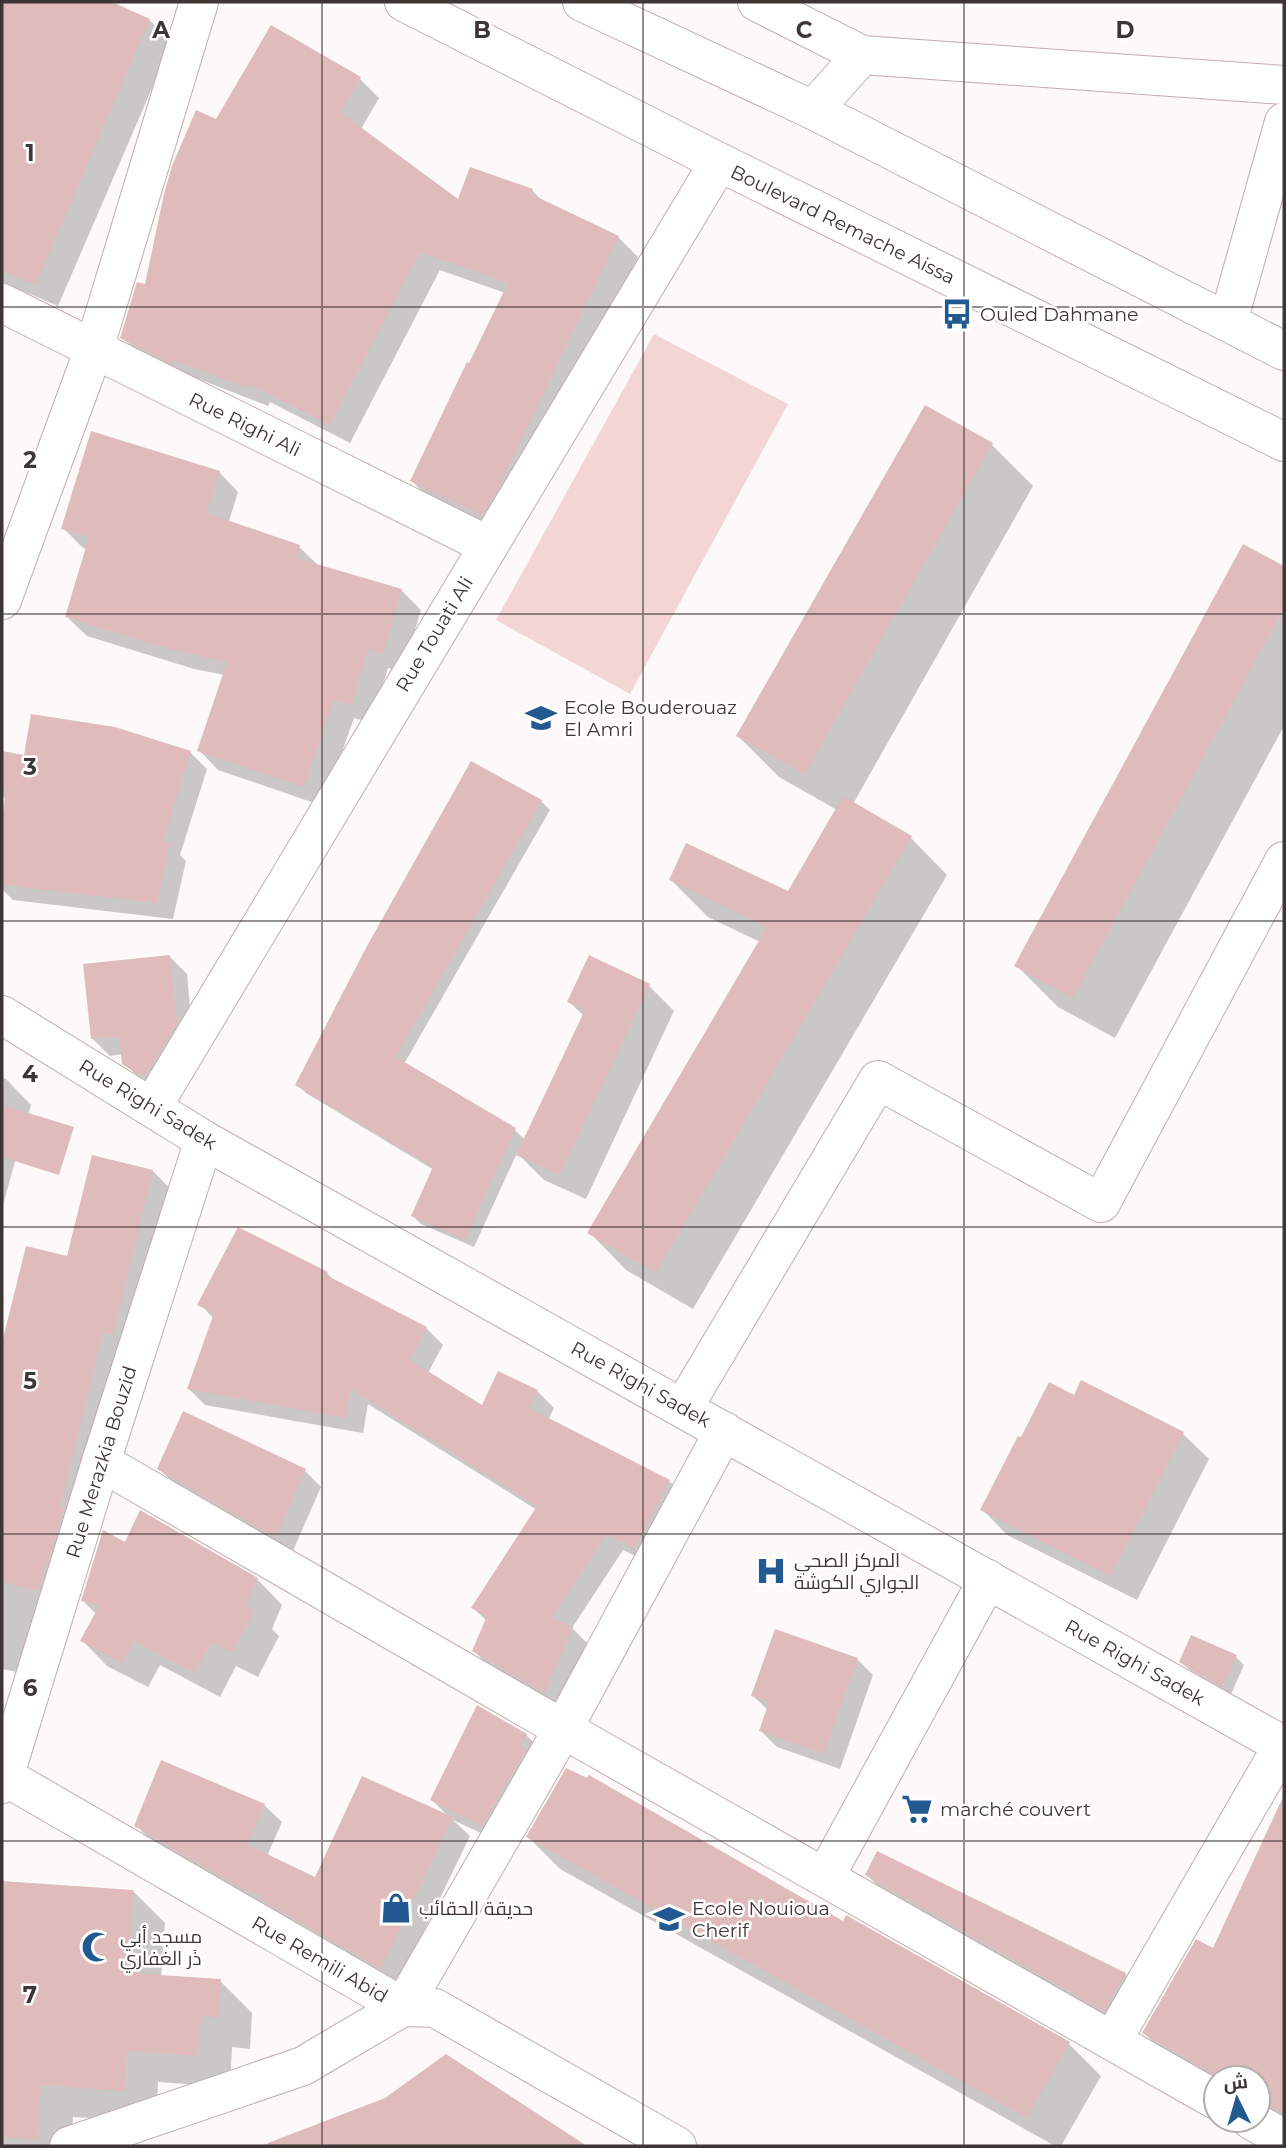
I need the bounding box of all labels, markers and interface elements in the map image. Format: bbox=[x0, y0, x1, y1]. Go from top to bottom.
text: A bbox=[151, 16, 170, 44]
text: B bbox=[473, 16, 491, 44]
text: C bbox=[796, 16, 813, 44]
text: D bbox=[1116, 16, 1135, 44]
text: 1 bbox=[25, 139, 35, 167]
street label: Boulevard Remache Aissa bbox=[727, 160, 959, 289]
bus stop icon: Ouled Dahmane bbox=[940, 297, 974, 331]
place label: Ouled Dahmane bbox=[980, 303, 1139, 326]
street label: Rue Righi Ali bbox=[185, 387, 304, 461]
text: 2 bbox=[23, 446, 37, 474]
street label: Rue Touati Ali bbox=[391, 572, 478, 696]
place label: Ecole Bouderouaz El Amri bbox=[564, 696, 737, 741]
school or university icon: Ecole Bouderouaz El Amri bbox=[524, 701, 558, 735]
text: 3 bbox=[22, 753, 37, 781]
street label: Rue Righi Sadek bbox=[75, 1054, 221, 1155]
text: 4 bbox=[22, 1060, 38, 1088]
street label: Rue Righi Sadek bbox=[567, 1336, 715, 1433]
street label: Rue Merazkia Bouzid bbox=[61, 1363, 142, 1561]
text: 5 bbox=[23, 1367, 37, 1395]
place label: المركز الصحي الجواري الكوشة bbox=[794, 1549, 919, 1597]
hospital icon: المركز الصحي الجواري الكوشة bbox=[754, 1554, 788, 1588]
street label: Rue Righi Sadek bbox=[1061, 1614, 1209, 1711]
text: 6 bbox=[23, 1674, 38, 1702]
supermarket icon: marché couvert bbox=[900, 1792, 934, 1826]
place label: marché couvert bbox=[940, 1798, 1091, 1821]
shop icon: حديقة الحقائب bbox=[379, 1891, 413, 1925]
place label: حديقة الحقائب bbox=[419, 1897, 533, 1920]
place label: Ecole Nouioua Cherif bbox=[692, 1897, 830, 1942]
school or university icon: Ecole Nouioua Cherif bbox=[652, 1902, 686, 1936]
street label: Rue Remili Abid bbox=[248, 1911, 392, 2008]
place label: مسجد أبي ذَر الغفاري bbox=[120, 1925, 202, 1973]
mosque icon: مسجد أبي ذَر الغفاري bbox=[80, 1930, 114, 1964]
text: 7 bbox=[23, 1981, 37, 2009]
north arrow bbox=[1202, 2064, 1272, 2134]
text: ش bbox=[1222, 2070, 1249, 2095]

